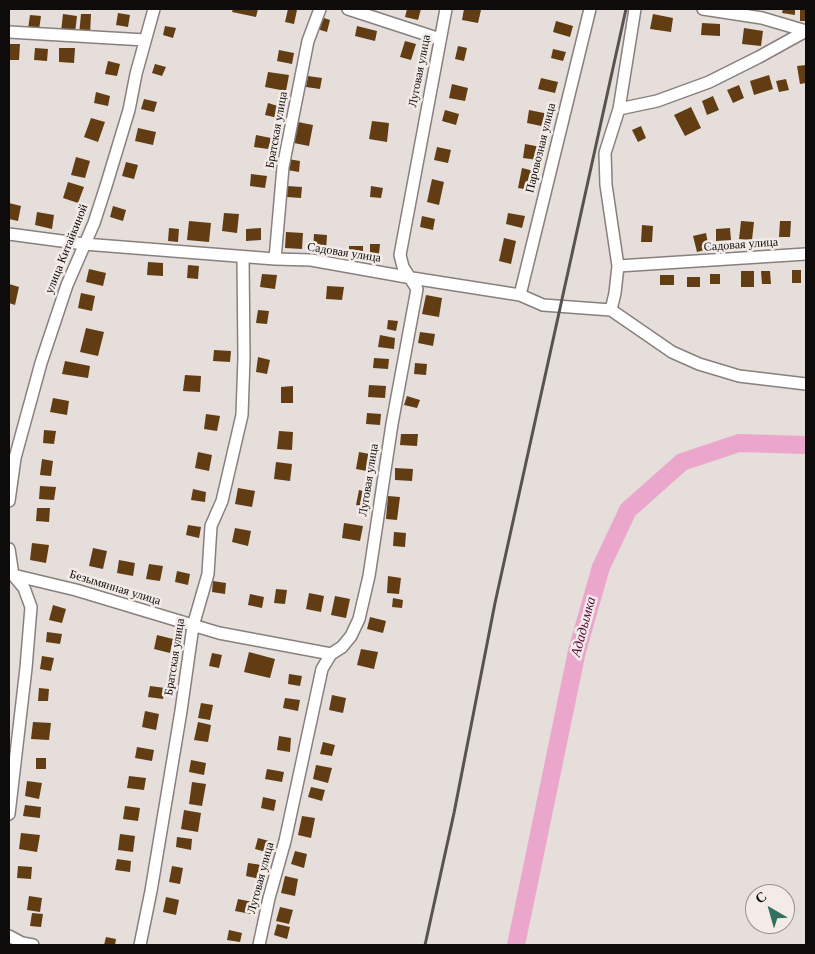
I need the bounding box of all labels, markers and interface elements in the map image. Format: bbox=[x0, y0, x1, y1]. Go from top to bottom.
street label: Луговая улица bbox=[406, 34, 434, 108]
street label: Братская улица bbox=[263, 90, 291, 170]
street label: Паровозная улица bbox=[523, 102, 559, 194]
street label: улица Китайкиной bbox=[42, 202, 92, 296]
street label: Садовая улица bbox=[703, 235, 779, 255]
street label: Садовая улица bbox=[306, 240, 382, 266]
street label: Луговая улица bbox=[356, 443, 382, 517]
street label: Безымянная улица bbox=[68, 567, 162, 609]
water label: Ададымка bbox=[568, 595, 600, 659]
street label: Братская улица bbox=[162, 617, 188, 697]
street label: Луговая улица bbox=[245, 841, 277, 915]
north arrow bbox=[745, 884, 795, 934]
text: С bbox=[752, 889, 770, 907]

